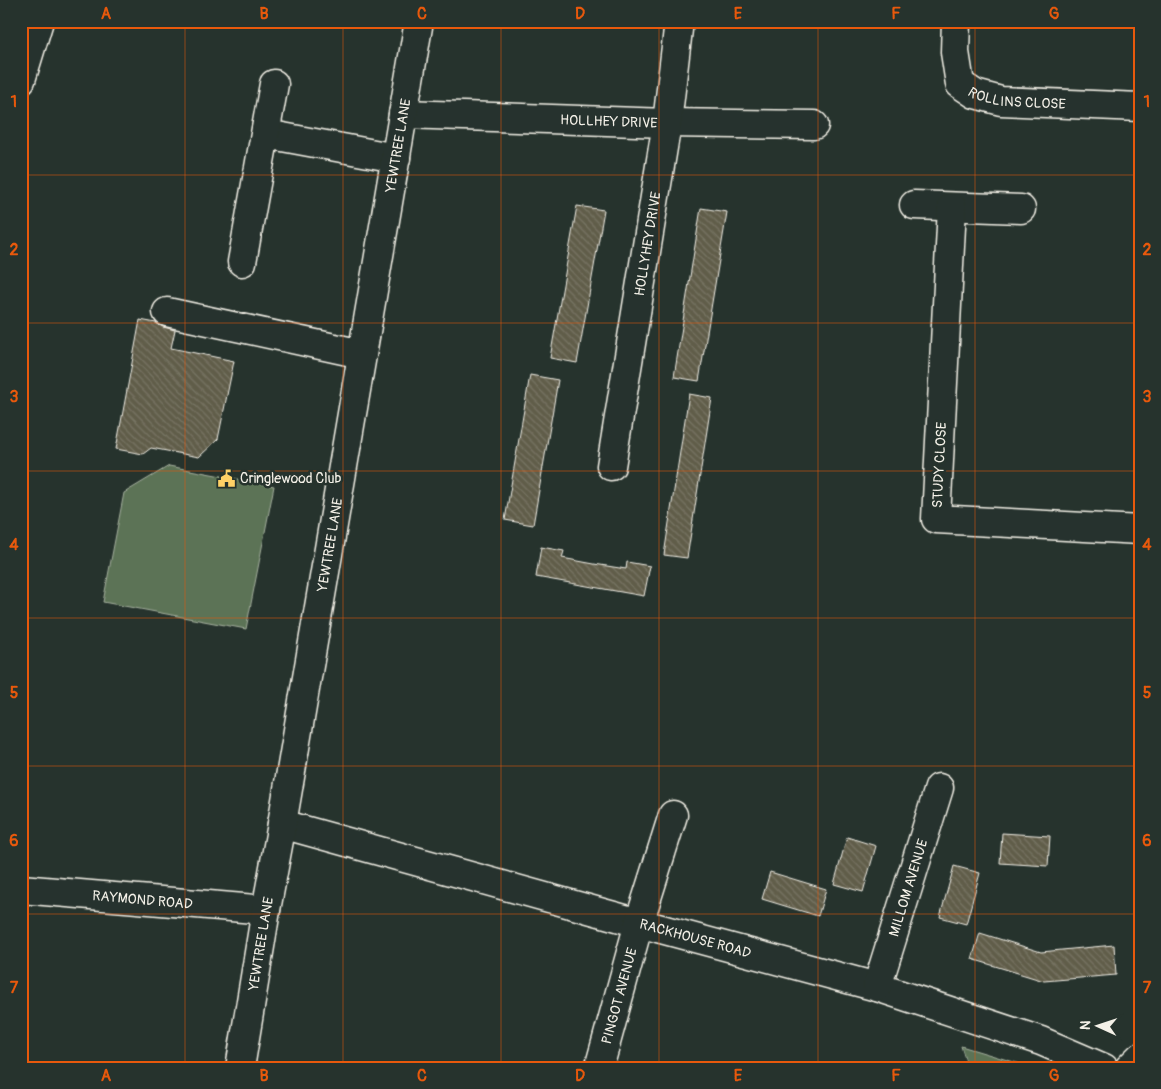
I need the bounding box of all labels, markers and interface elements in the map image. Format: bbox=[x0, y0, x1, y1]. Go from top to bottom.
text: A bbox=[101, 4, 112, 24]
text: B bbox=[259, 4, 269, 24]
text: C bbox=[417, 4, 427, 24]
text: D bbox=[575, 4, 585, 24]
text: E bbox=[734, 4, 743, 24]
text: F bbox=[891, 4, 901, 24]
text: G bbox=[1049, 4, 1060, 24]
street label: ROLLINS CLOSE bbox=[965, 84, 1066, 113]
text: 1 bbox=[11, 92, 17, 112]
text: 1 bbox=[1144, 92, 1150, 112]
street label: YEWTREE LANE bbox=[382, 97, 415, 195]
street label: HOLLHEY DRIVE bbox=[560, 111, 658, 132]
street label: HOLLYHEY DRIVE bbox=[631, 191, 665, 297]
text: 2 bbox=[10, 240, 19, 260]
text: 2 bbox=[1143, 240, 1152, 260]
text: 3 bbox=[10, 387, 19, 407]
text: 3 bbox=[1143, 387, 1152, 407]
street label: STUDY CLOSE bbox=[929, 422, 950, 508]
public building icon: Cringlewood Club bbox=[216, 468, 236, 488]
place label: Cringlewood Club bbox=[240, 470, 342, 487]
street label: YEWTREE LANE bbox=[314, 497, 346, 594]
text: 4 bbox=[9, 535, 19, 555]
text: 4 bbox=[1142, 535, 1152, 555]
text: 5 bbox=[10, 683, 19, 703]
text: 5 bbox=[1143, 683, 1152, 703]
text: 6 bbox=[9, 831, 19, 851]
text: 6 bbox=[1142, 831, 1152, 851]
street label: MILLOM AVENUE bbox=[885, 837, 932, 939]
street label: RAYMOND ROAD bbox=[92, 887, 194, 913]
street label: YEWTREE LANE bbox=[245, 896, 277, 993]
street label: RACKHOUSE ROAD bbox=[638, 916, 753, 962]
street label: PINGOT AVENUE bbox=[598, 946, 641, 1046]
text: 7 bbox=[10, 978, 19, 998]
text: 7 bbox=[1143, 978, 1152, 998]
north arrow bbox=[1074, 1002, 1124, 1052]
text: N bbox=[1077, 1020, 1094, 1031]
text: A bbox=[101, 1066, 112, 1086]
text: B bbox=[259, 1066, 269, 1086]
text: C bbox=[417, 1066, 427, 1086]
text: D bbox=[575, 1066, 585, 1086]
text: E bbox=[734, 1066, 743, 1086]
text: F bbox=[891, 1066, 901, 1086]
text: G bbox=[1049, 1066, 1060, 1086]

